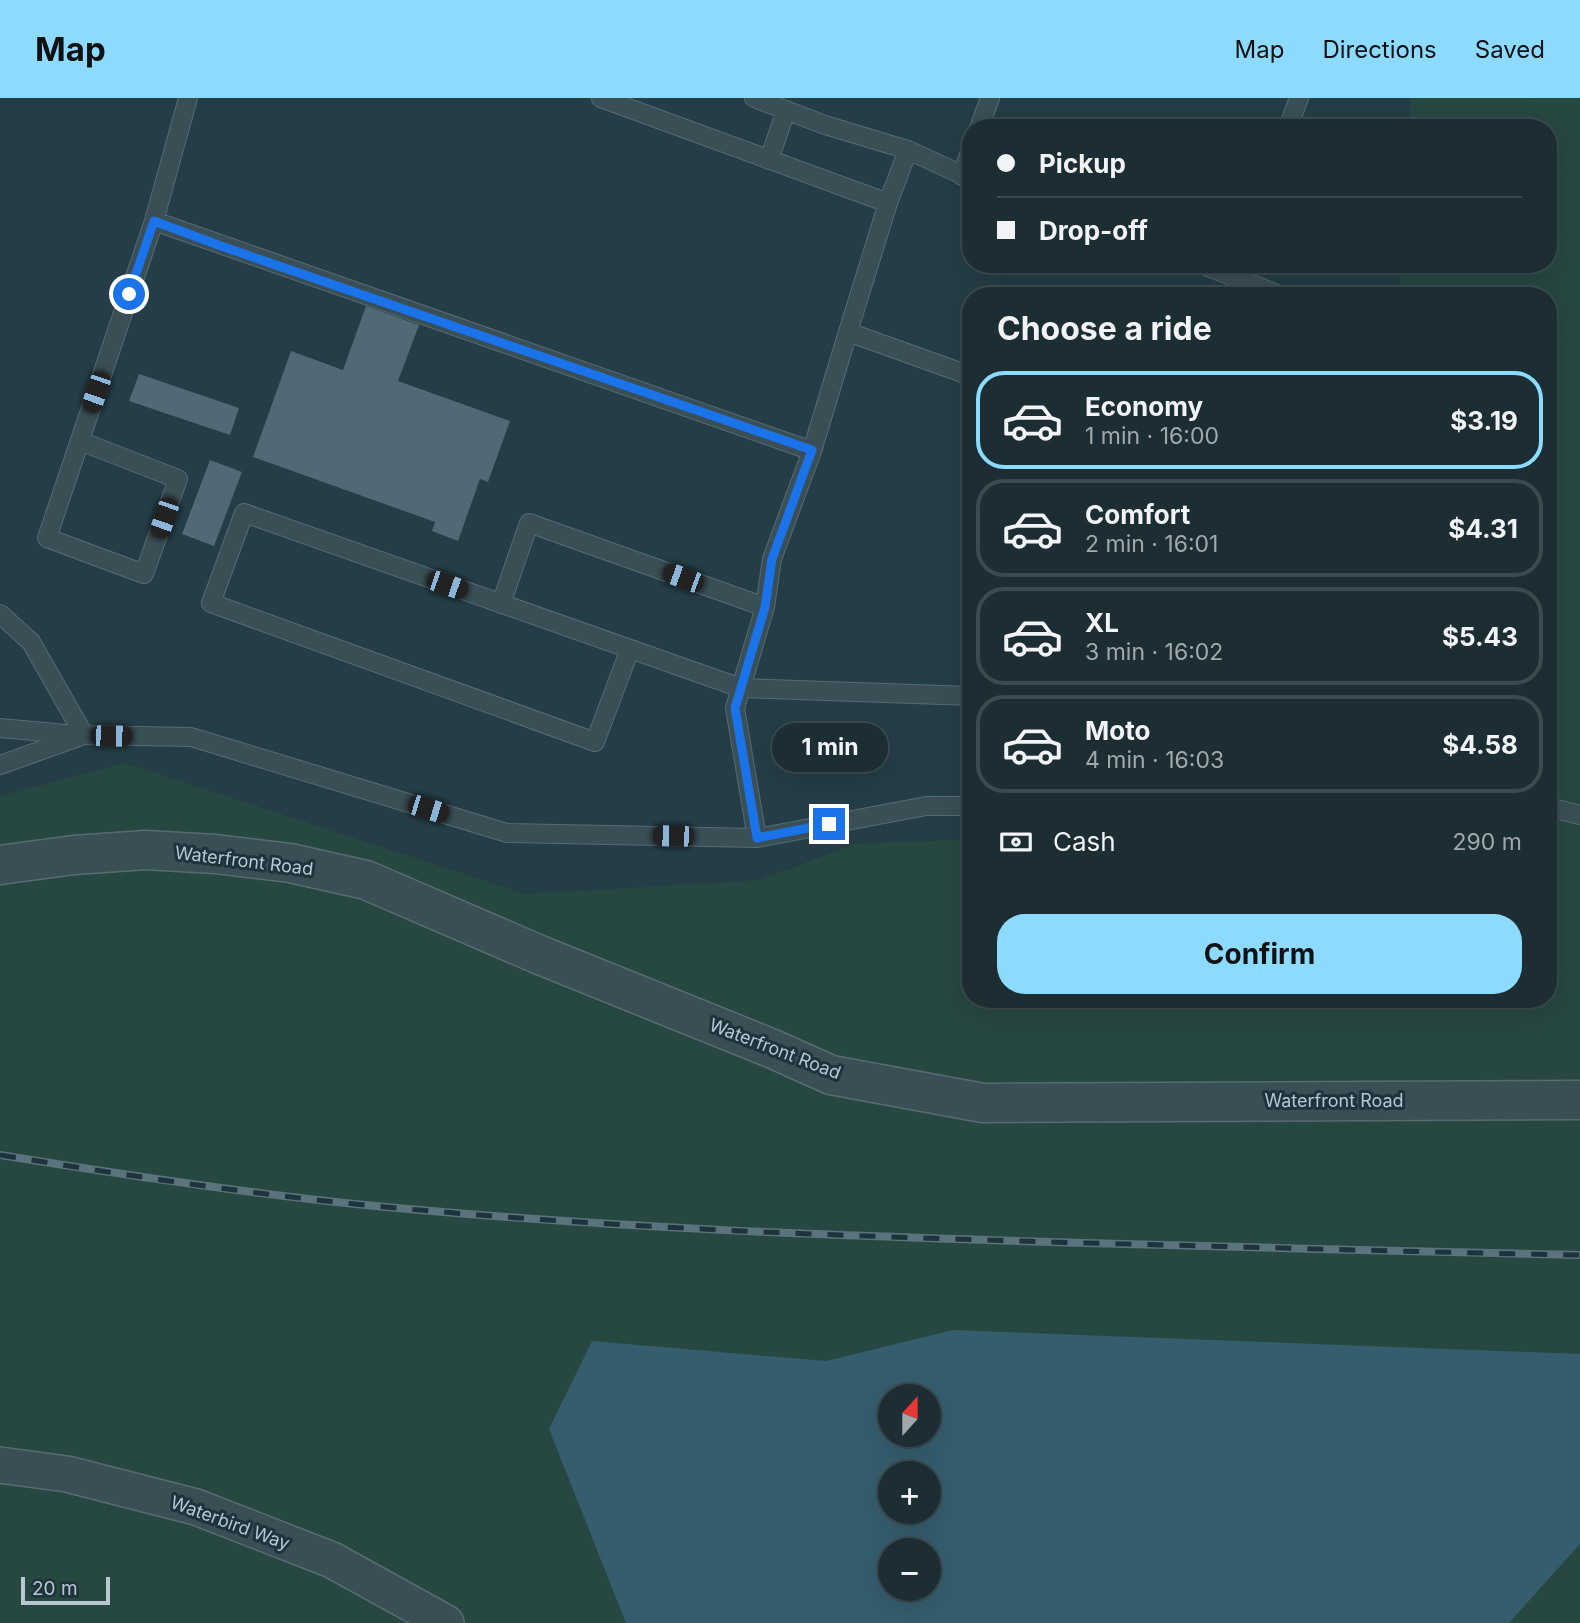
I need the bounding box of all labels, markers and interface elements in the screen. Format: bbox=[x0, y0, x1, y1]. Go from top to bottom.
text: Map bbox=[35, 29, 106, 69]
text: Map bbox=[1235, 35, 1284, 64]
text: Directions bbox=[1322, 35, 1437, 64]
text: Saved bbox=[1475, 35, 1545, 64]
text: Pickup bbox=[1039, 148, 1126, 179]
text: Drop-off bbox=[1039, 215, 1148, 246]
route start bbox=[113, 278, 145, 310]
text: Choose a ride bbox=[997, 309, 1212, 348]
car bbox=[80, 369, 113, 415]
icon: car bbox=[1001, 389, 1064, 452]
text: Economy bbox=[1085, 391, 1203, 422]
text: $3.19 bbox=[1450, 405, 1518, 436]
text: 1 min · 16:00 bbox=[1085, 422, 1219, 450]
car bbox=[148, 495, 181, 541]
icon: car bbox=[1001, 497, 1064, 560]
text: Comfort bbox=[1085, 499, 1190, 530]
text: $4.31 bbox=[1448, 513, 1518, 544]
text: 2 min · 16:01 bbox=[1085, 530, 1218, 558]
car bbox=[660, 561, 707, 595]
car bbox=[424, 568, 471, 602]
icon: car bbox=[1001, 605, 1064, 668]
text: XL bbox=[1085, 607, 1119, 638]
text: $5.43 bbox=[1442, 621, 1518, 652]
text: 3 min · 16:02 bbox=[1085, 638, 1223, 666]
icon: car bbox=[1001, 713, 1064, 776]
text: Moto bbox=[1085, 715, 1150, 746]
callout: 1 min bbox=[771, 722, 887, 772]
car bbox=[90, 725, 133, 747]
text: $4.58 bbox=[1442, 729, 1518, 760]
text: 1 min bbox=[802, 733, 858, 761]
text: 4 min · 16:03 bbox=[1085, 746, 1224, 774]
car bbox=[405, 793, 452, 825]
route end bbox=[813, 808, 845, 840]
icon: cash bbox=[997, 823, 1035, 861]
car bbox=[652, 825, 695, 847]
text: Cash bbox=[1053, 826, 1116, 857]
text: 290 m bbox=[1453, 828, 1522, 856]
street label: Waterfront Road bbox=[174, 842, 314, 879]
button: Confirm bbox=[997, 914, 1522, 994]
street label: Waterfront Road bbox=[706, 1014, 844, 1083]
street label: Waterfront Road bbox=[1264, 1090, 1404, 1111]
north arrow bbox=[878, 1384, 942, 1447]
map controls bbox=[878, 1384, 941, 1601]
button: + bbox=[878, 1461, 941, 1524]
street label: Waterbird Way bbox=[168, 1491, 292, 1554]
button: − bbox=[878, 1538, 941, 1601]
scale bar bbox=[21, 1574, 110, 1606]
text: 20 m bbox=[32, 1577, 78, 1600]

